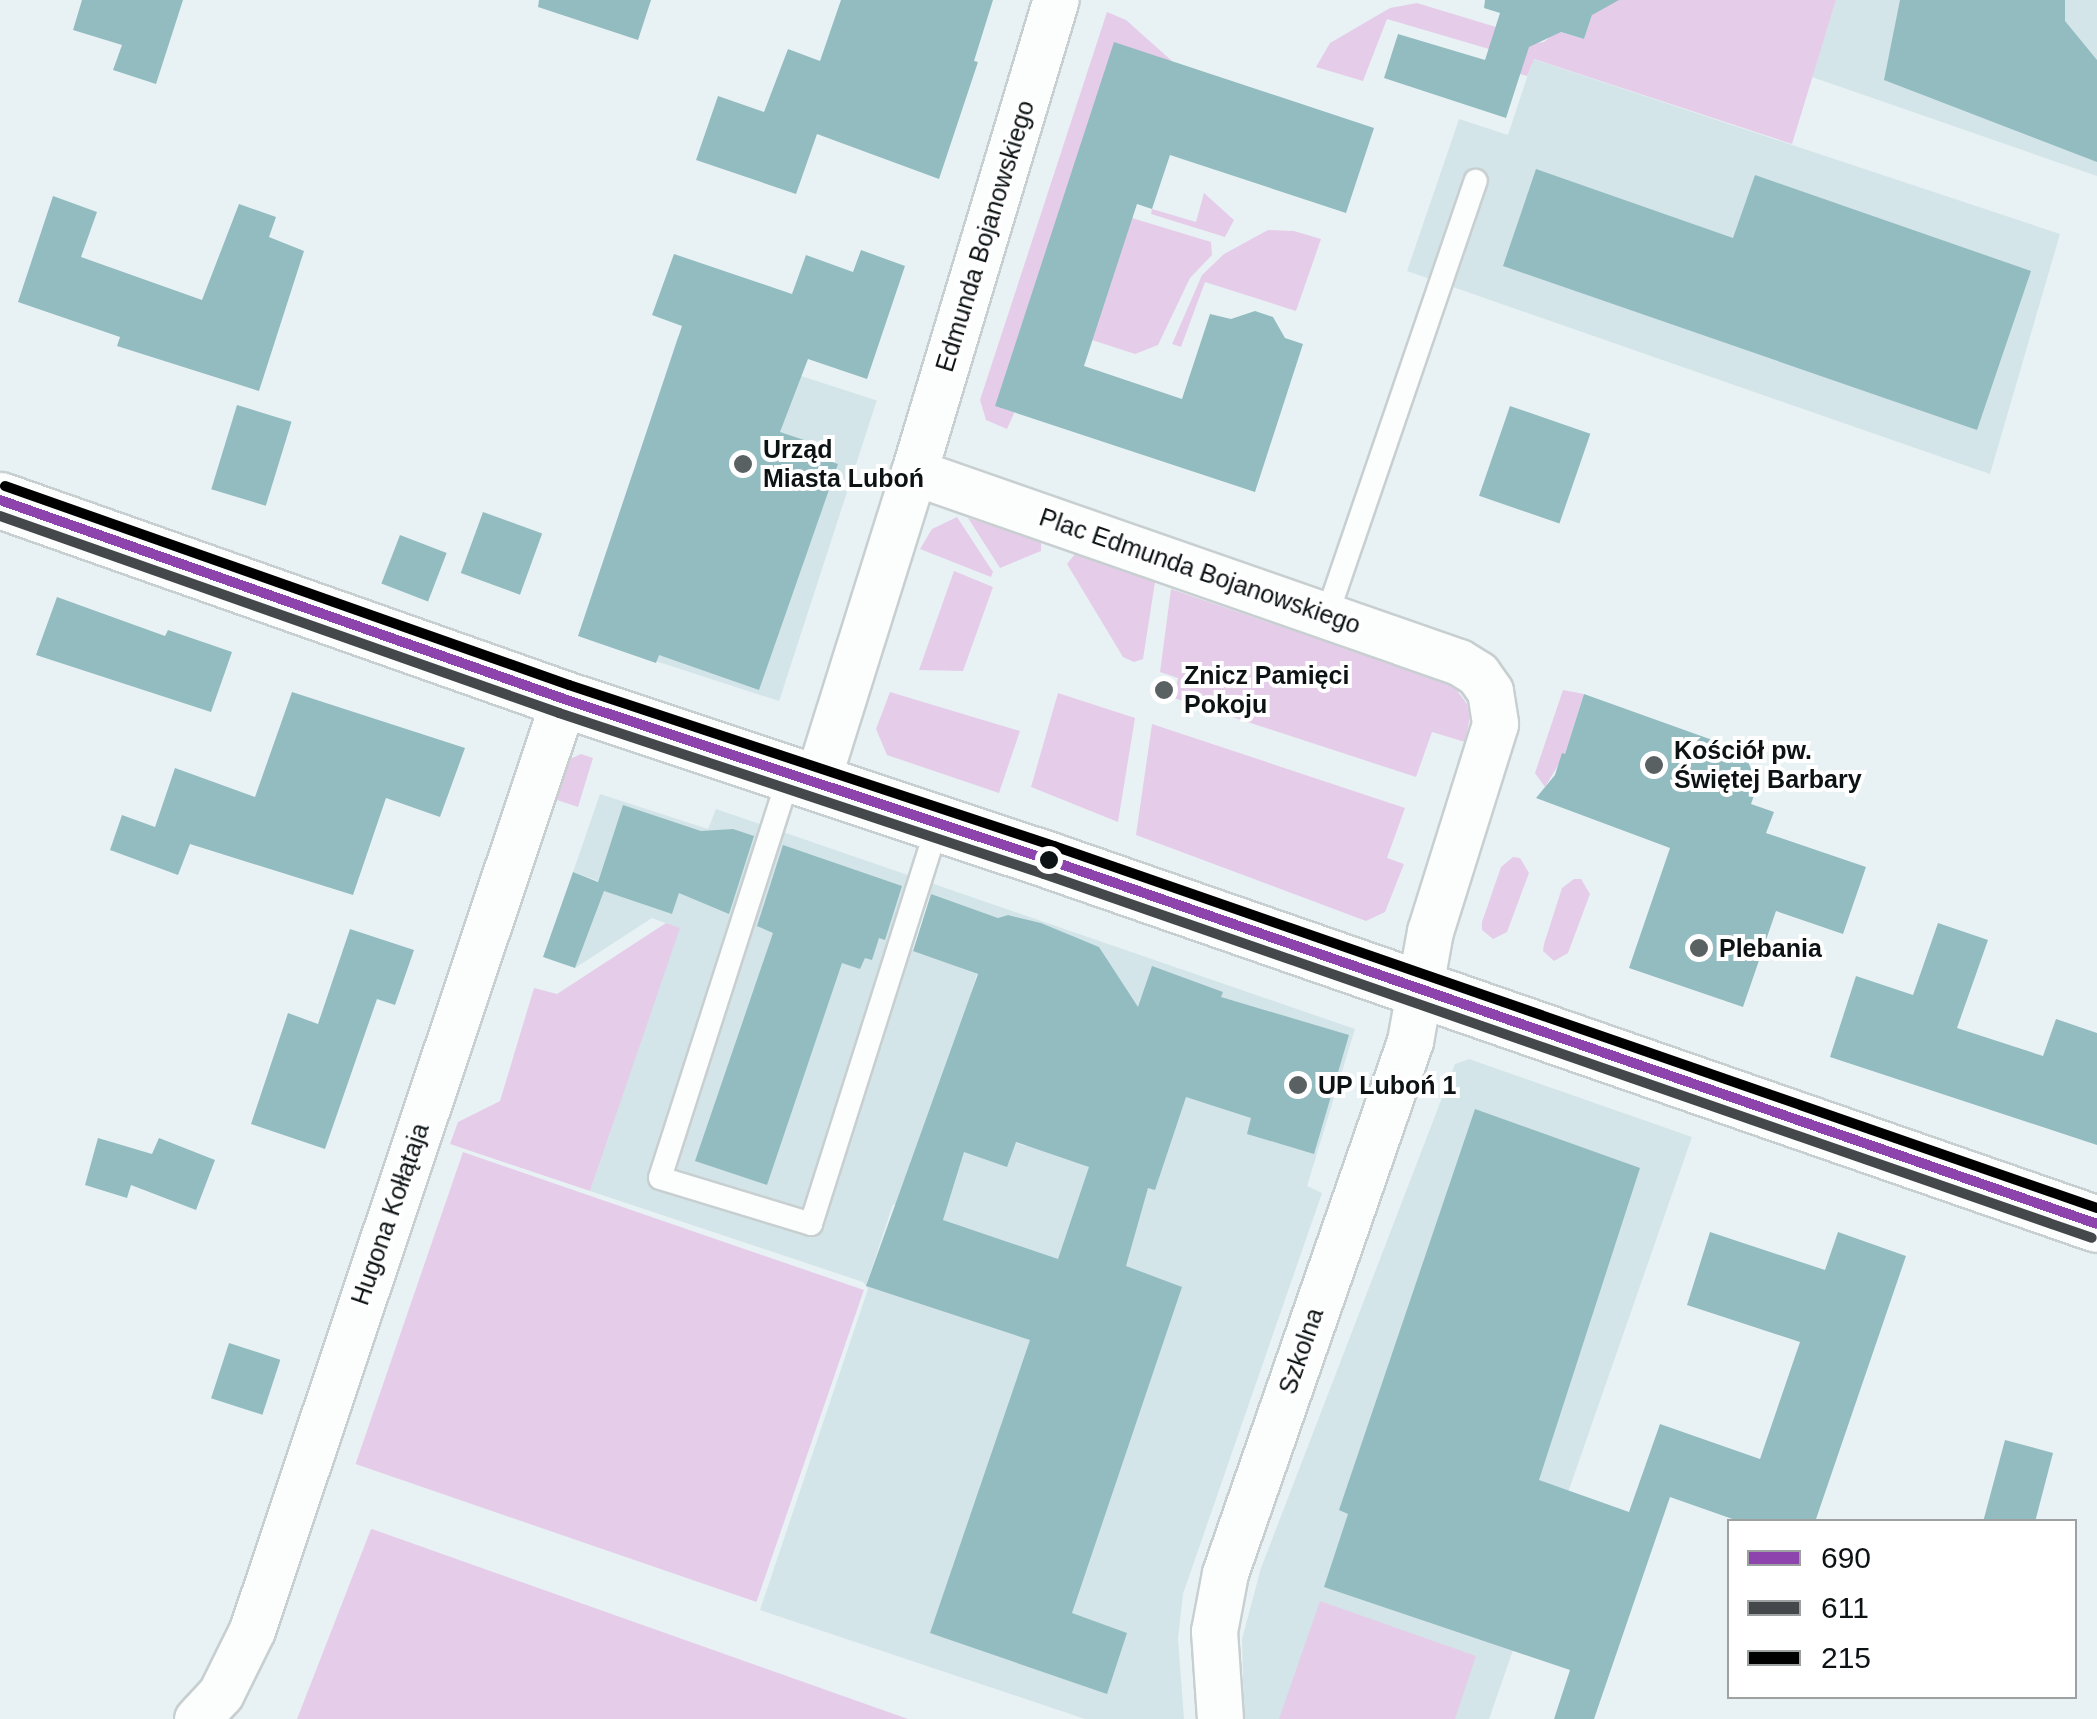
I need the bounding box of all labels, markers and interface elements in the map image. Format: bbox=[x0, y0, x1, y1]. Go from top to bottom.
street label: Edmunda Bojanowskiego bbox=[929, 97, 1041, 375]
place label: Urząd Miasta Luboń bbox=[763, 435, 924, 494]
marker: Urząd Miasta Luboń bbox=[732, 453, 754, 475]
street label: Plac Edmunda Bojanowskiego bbox=[1035, 502, 1365, 640]
place label: Znicz Pamięci Pokoju bbox=[1184, 661, 1349, 720]
marker: Znicz Pamięci Pokoju bbox=[1153, 679, 1175, 701]
place label: Kościół pw. Świętej Barbary bbox=[1674, 736, 1862, 795]
marker: Kościół pw. Świętej Barbary bbox=[1643, 754, 1665, 776]
unlabelled marker bbox=[1039, 850, 1059, 870]
place label: Plebania bbox=[1719, 933, 1822, 963]
marker: Plebania bbox=[1688, 937, 1710, 959]
place label: UP Luboń 1 bbox=[1318, 1070, 1457, 1100]
marker: UP Luboń 1 bbox=[1287, 1074, 1309, 1096]
street label: Hugona Kołłątaja bbox=[345, 1119, 435, 1309]
street label: Szkolna bbox=[1272, 1304, 1330, 1398]
legend bbox=[1727, 1519, 2077, 1699]
text: 690 bbox=[1821, 1541, 1871, 1574]
text: 611 bbox=[1821, 1591, 1869, 1624]
text: 215 bbox=[1821, 1641, 1871, 1674]

